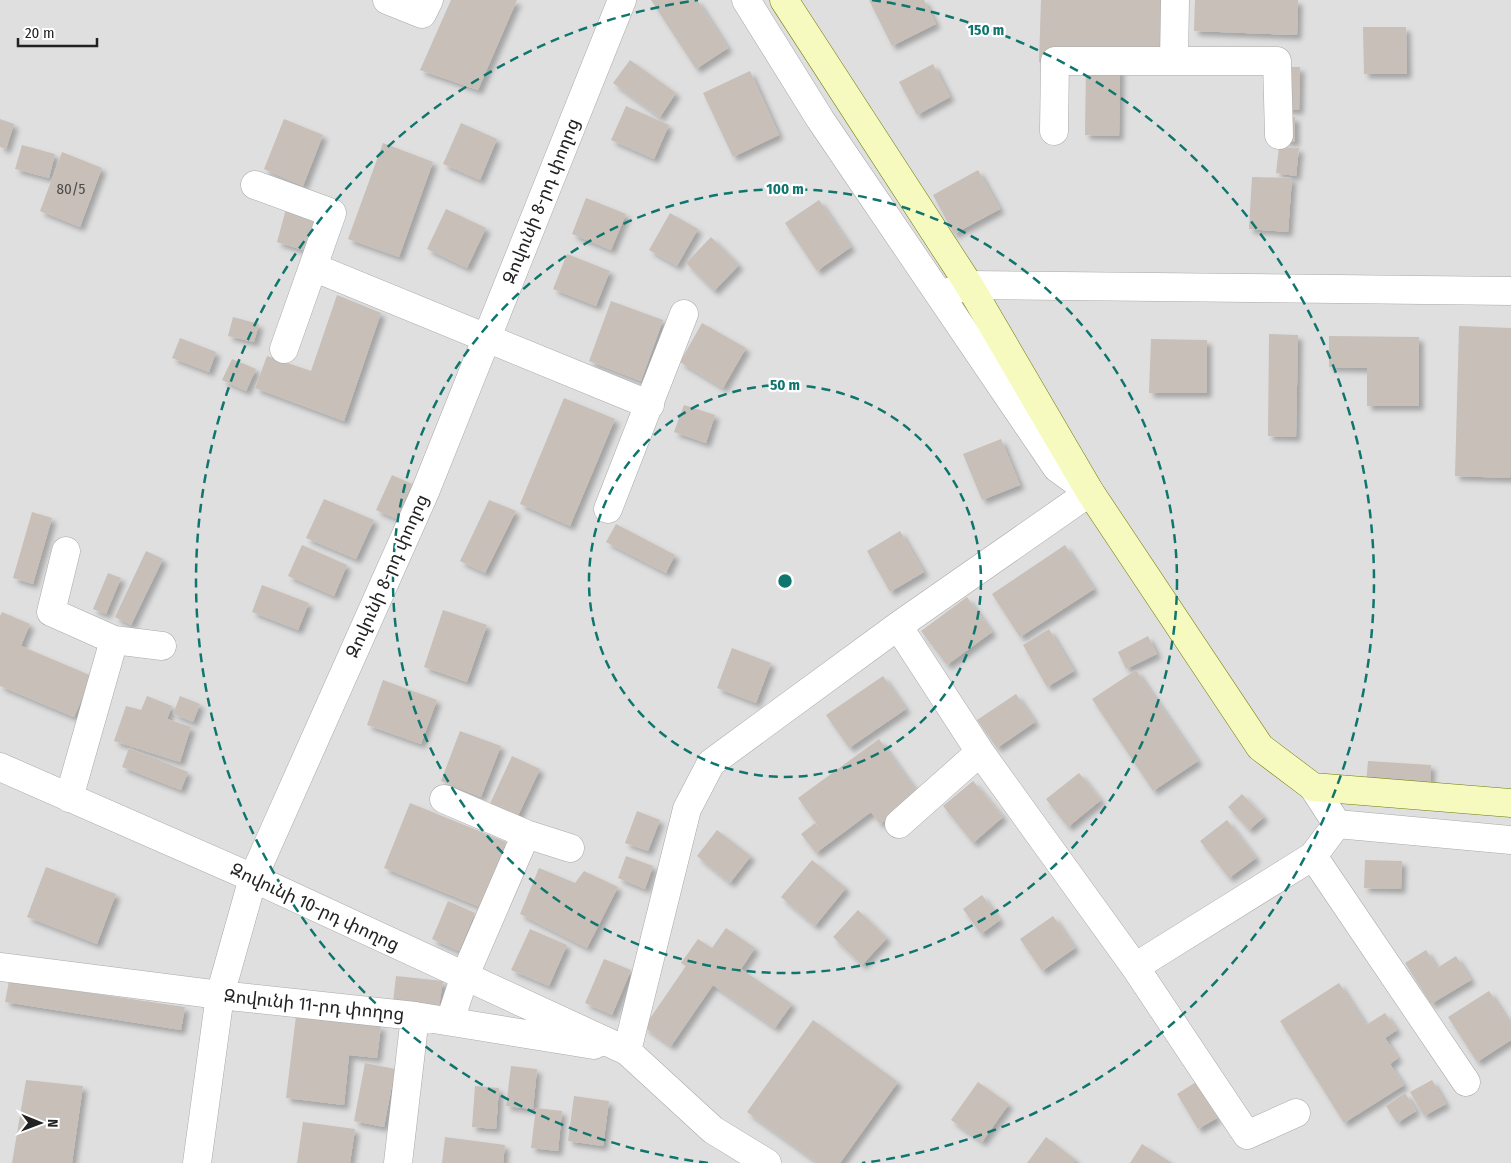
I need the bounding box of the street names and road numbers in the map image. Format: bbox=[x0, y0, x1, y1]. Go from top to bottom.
street label: Զովունի 8-րդ փողոց bbox=[498, 115, 584, 287]
street label: Զովունի 8-րդ փողոց bbox=[341, 491, 433, 661]
street label: Զովունի 10-րդ փողոց bbox=[227, 858, 403, 956]
street label: Զովունի 11-րդ փողոց bbox=[223, 985, 405, 1025]

